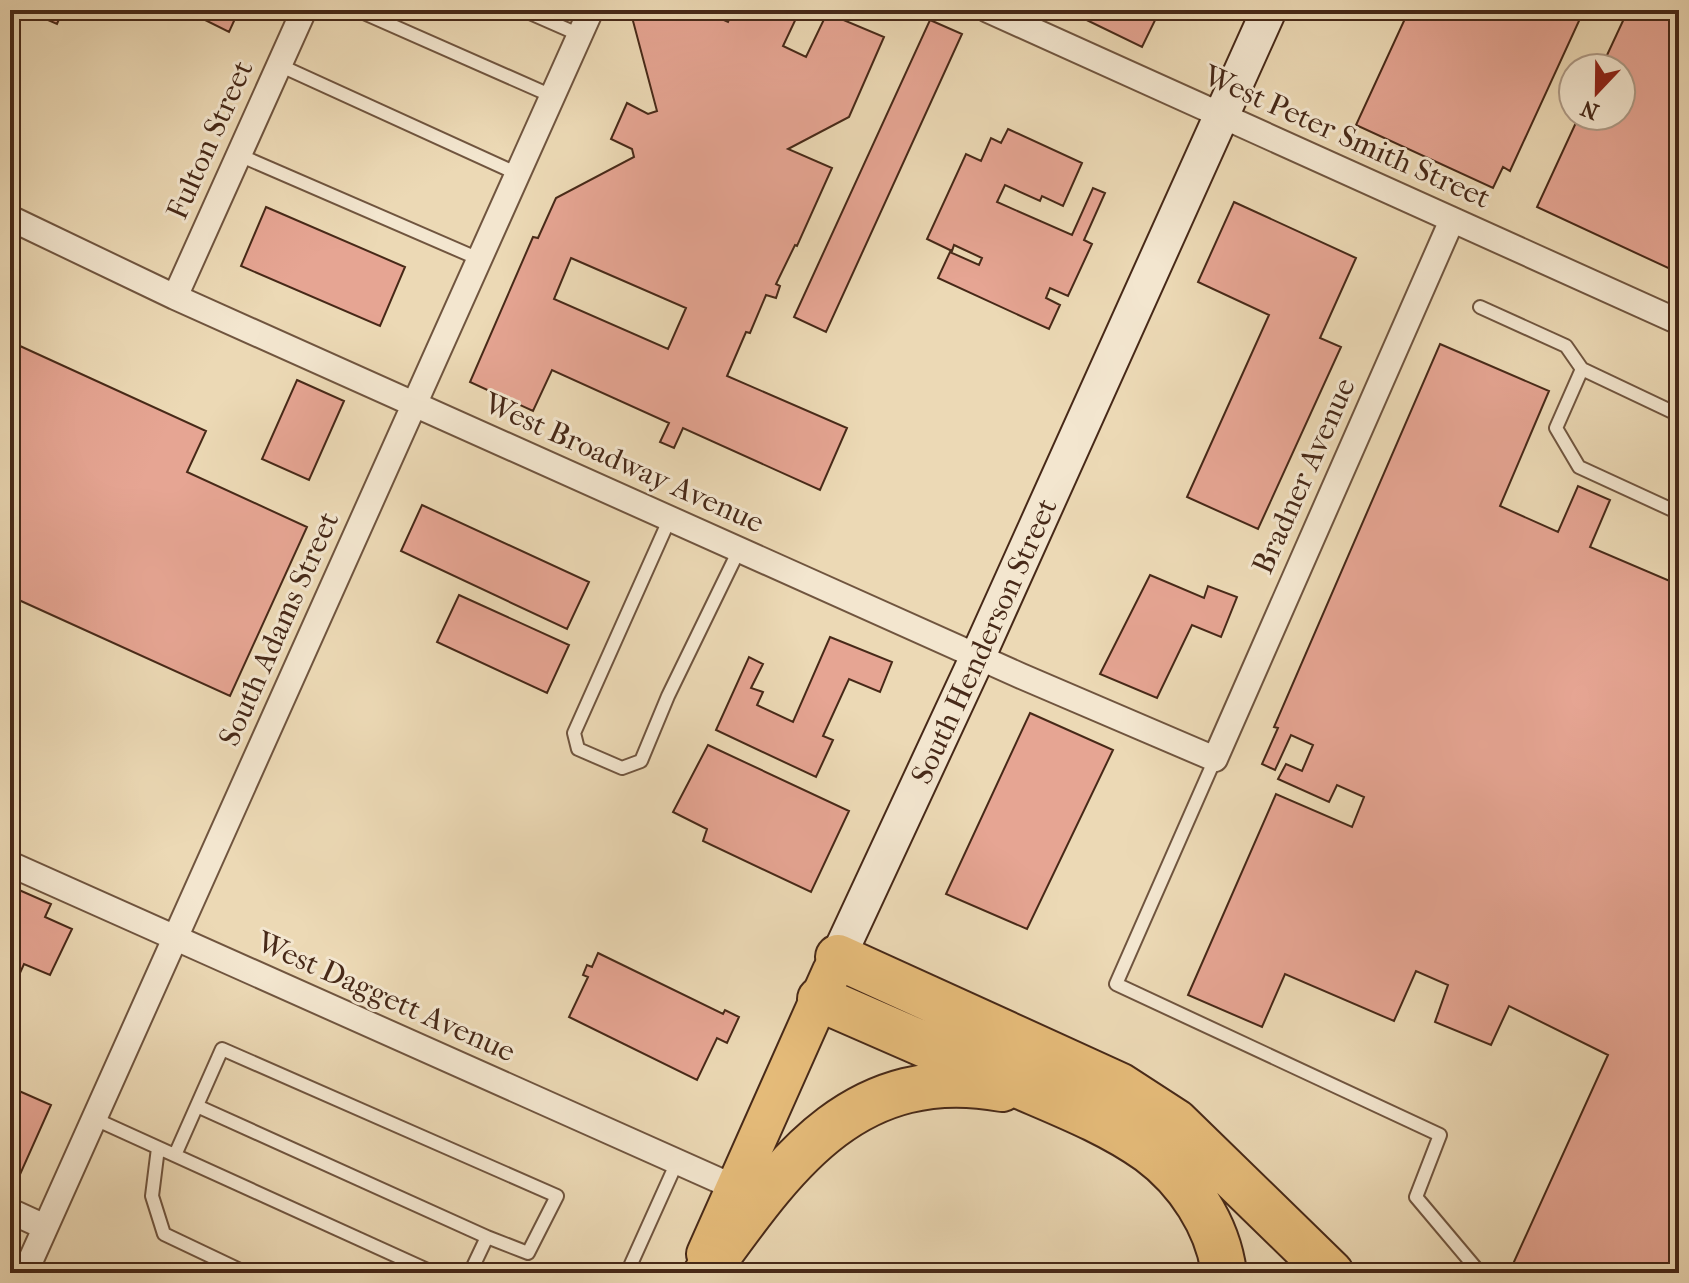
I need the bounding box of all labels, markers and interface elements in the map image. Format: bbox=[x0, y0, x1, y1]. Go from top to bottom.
north arrow bbox=[1557, 52, 1637, 132]
street label: Fulton Street bbox=[159, 55, 261, 225]
street label: West Peter Smith Street bbox=[1197, 58, 1496, 216]
text: N bbox=[1577, 94, 1602, 125]
street label: Bradner Avenue bbox=[1245, 373, 1363, 579]
street label: West Broadway Avenue bbox=[478, 385, 769, 541]
street label: South Henderson Street bbox=[904, 493, 1064, 789]
street label: South Adams Street bbox=[212, 506, 346, 751]
street label: West Daggett Avenue bbox=[251, 924, 521, 1070]

